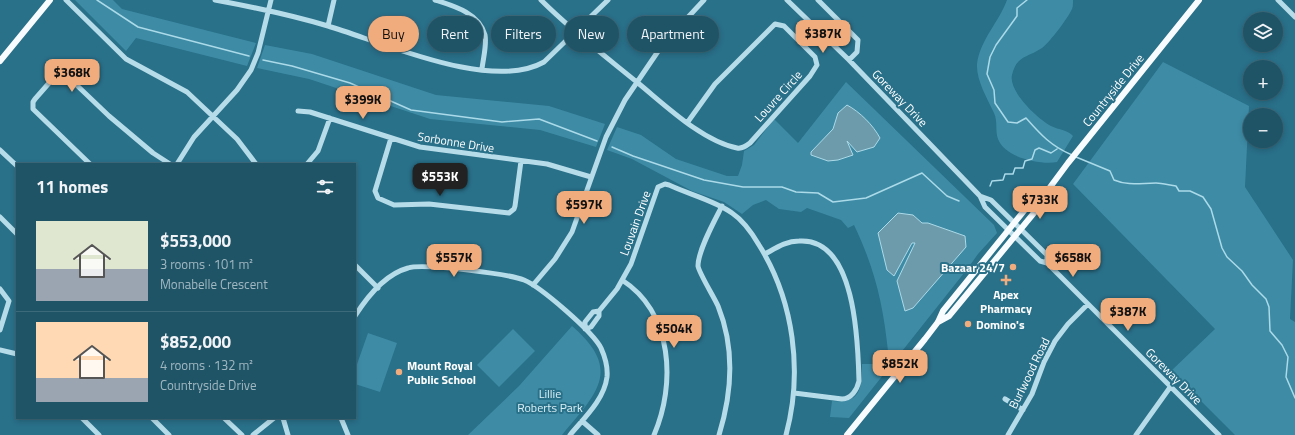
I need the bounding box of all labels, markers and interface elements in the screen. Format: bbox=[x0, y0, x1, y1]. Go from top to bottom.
map controls bbox=[1243, 12, 1283, 148]
button: layers bbox=[1243, 12, 1283, 52]
chip: Buy bbox=[368, 16, 419, 52]
chip: Rent bbox=[427, 16, 483, 52]
chip: Filters bbox=[491, 16, 556, 52]
chip: New bbox=[564, 16, 619, 52]
chip: Apartment bbox=[627, 16, 719, 52]
pin: $387K bbox=[795, 20, 851, 54]
text: $387K bbox=[805, 23, 841, 43]
street label: Countryside Drive bbox=[1078, 49, 1148, 131]
pin: $368K bbox=[44, 59, 100, 93]
button: + bbox=[1243, 60, 1283, 100]
text: $368K bbox=[54, 62, 90, 82]
street label: Goreway Drive bbox=[868, 65, 932, 131]
street label: Louvre Circle bbox=[749, 66, 807, 126]
pin: $399K bbox=[335, 86, 391, 120]
text: $399K bbox=[345, 89, 381, 109]
button: − bbox=[1243, 108, 1283, 148]
street label: Sorbonne Drive bbox=[416, 127, 496, 157]
pin: $553K bbox=[412, 163, 468, 197]
text: $553K bbox=[422, 166, 458, 186]
text: 11 homes bbox=[36, 174, 108, 200]
icon: filters bbox=[314, 176, 336, 198]
pin: $733K bbox=[1012, 186, 1068, 220]
street label: Louvain Drive bbox=[614, 188, 656, 258]
text: $733K bbox=[1022, 189, 1058, 209]
pin: $597K bbox=[556, 191, 612, 225]
text: $597K bbox=[566, 194, 602, 214]
text: $553,000 bbox=[160, 228, 231, 254]
icon: home bbox=[68, 237, 116, 285]
pin: $557K bbox=[426, 244, 482, 278]
pin: $658K bbox=[1045, 244, 1101, 278]
text: $557K bbox=[436, 247, 472, 267]
text: $658K bbox=[1055, 247, 1091, 267]
text: 3 rooms · 101 m² bbox=[160, 254, 253, 274]
place label: Bazaar 24/7 bbox=[941, 258, 1005, 277]
marker: Bazaar 24/7 bbox=[1008, 262, 1018, 272]
text: Monabelle Crescent bbox=[160, 274, 268, 294]
marker: Apex Pharmacy bbox=[1001, 275, 1011, 285]
place label: Apex Pharmacy bbox=[980, 285, 1032, 318]
pin: $387K bbox=[1100, 298, 1156, 332]
text: $387K bbox=[1110, 301, 1146, 321]
pin: $504K bbox=[646, 315, 702, 349]
place label: Domino's bbox=[976, 315, 1025, 334]
text: $504K bbox=[656, 318, 692, 338]
marker: Domino's bbox=[963, 319, 973, 329]
text: $852,000 bbox=[160, 329, 231, 355]
street label: Burlwood Road bbox=[1003, 334, 1055, 412]
icon: home bbox=[68, 338, 116, 386]
street label: Goreway Drive bbox=[1141, 343, 1207, 409]
pin: $852K bbox=[872, 350, 928, 384]
text: $852K bbox=[882, 353, 918, 373]
text: 4 rooms · 132 m² bbox=[160, 355, 253, 375]
place label: Mount Royal Public School bbox=[407, 356, 476, 389]
marker: Mount Royal Public School bbox=[394, 367, 404, 377]
text: Countryside Drive bbox=[160, 375, 257, 395]
park label: Lillie Roberts Park bbox=[517, 384, 583, 417]

